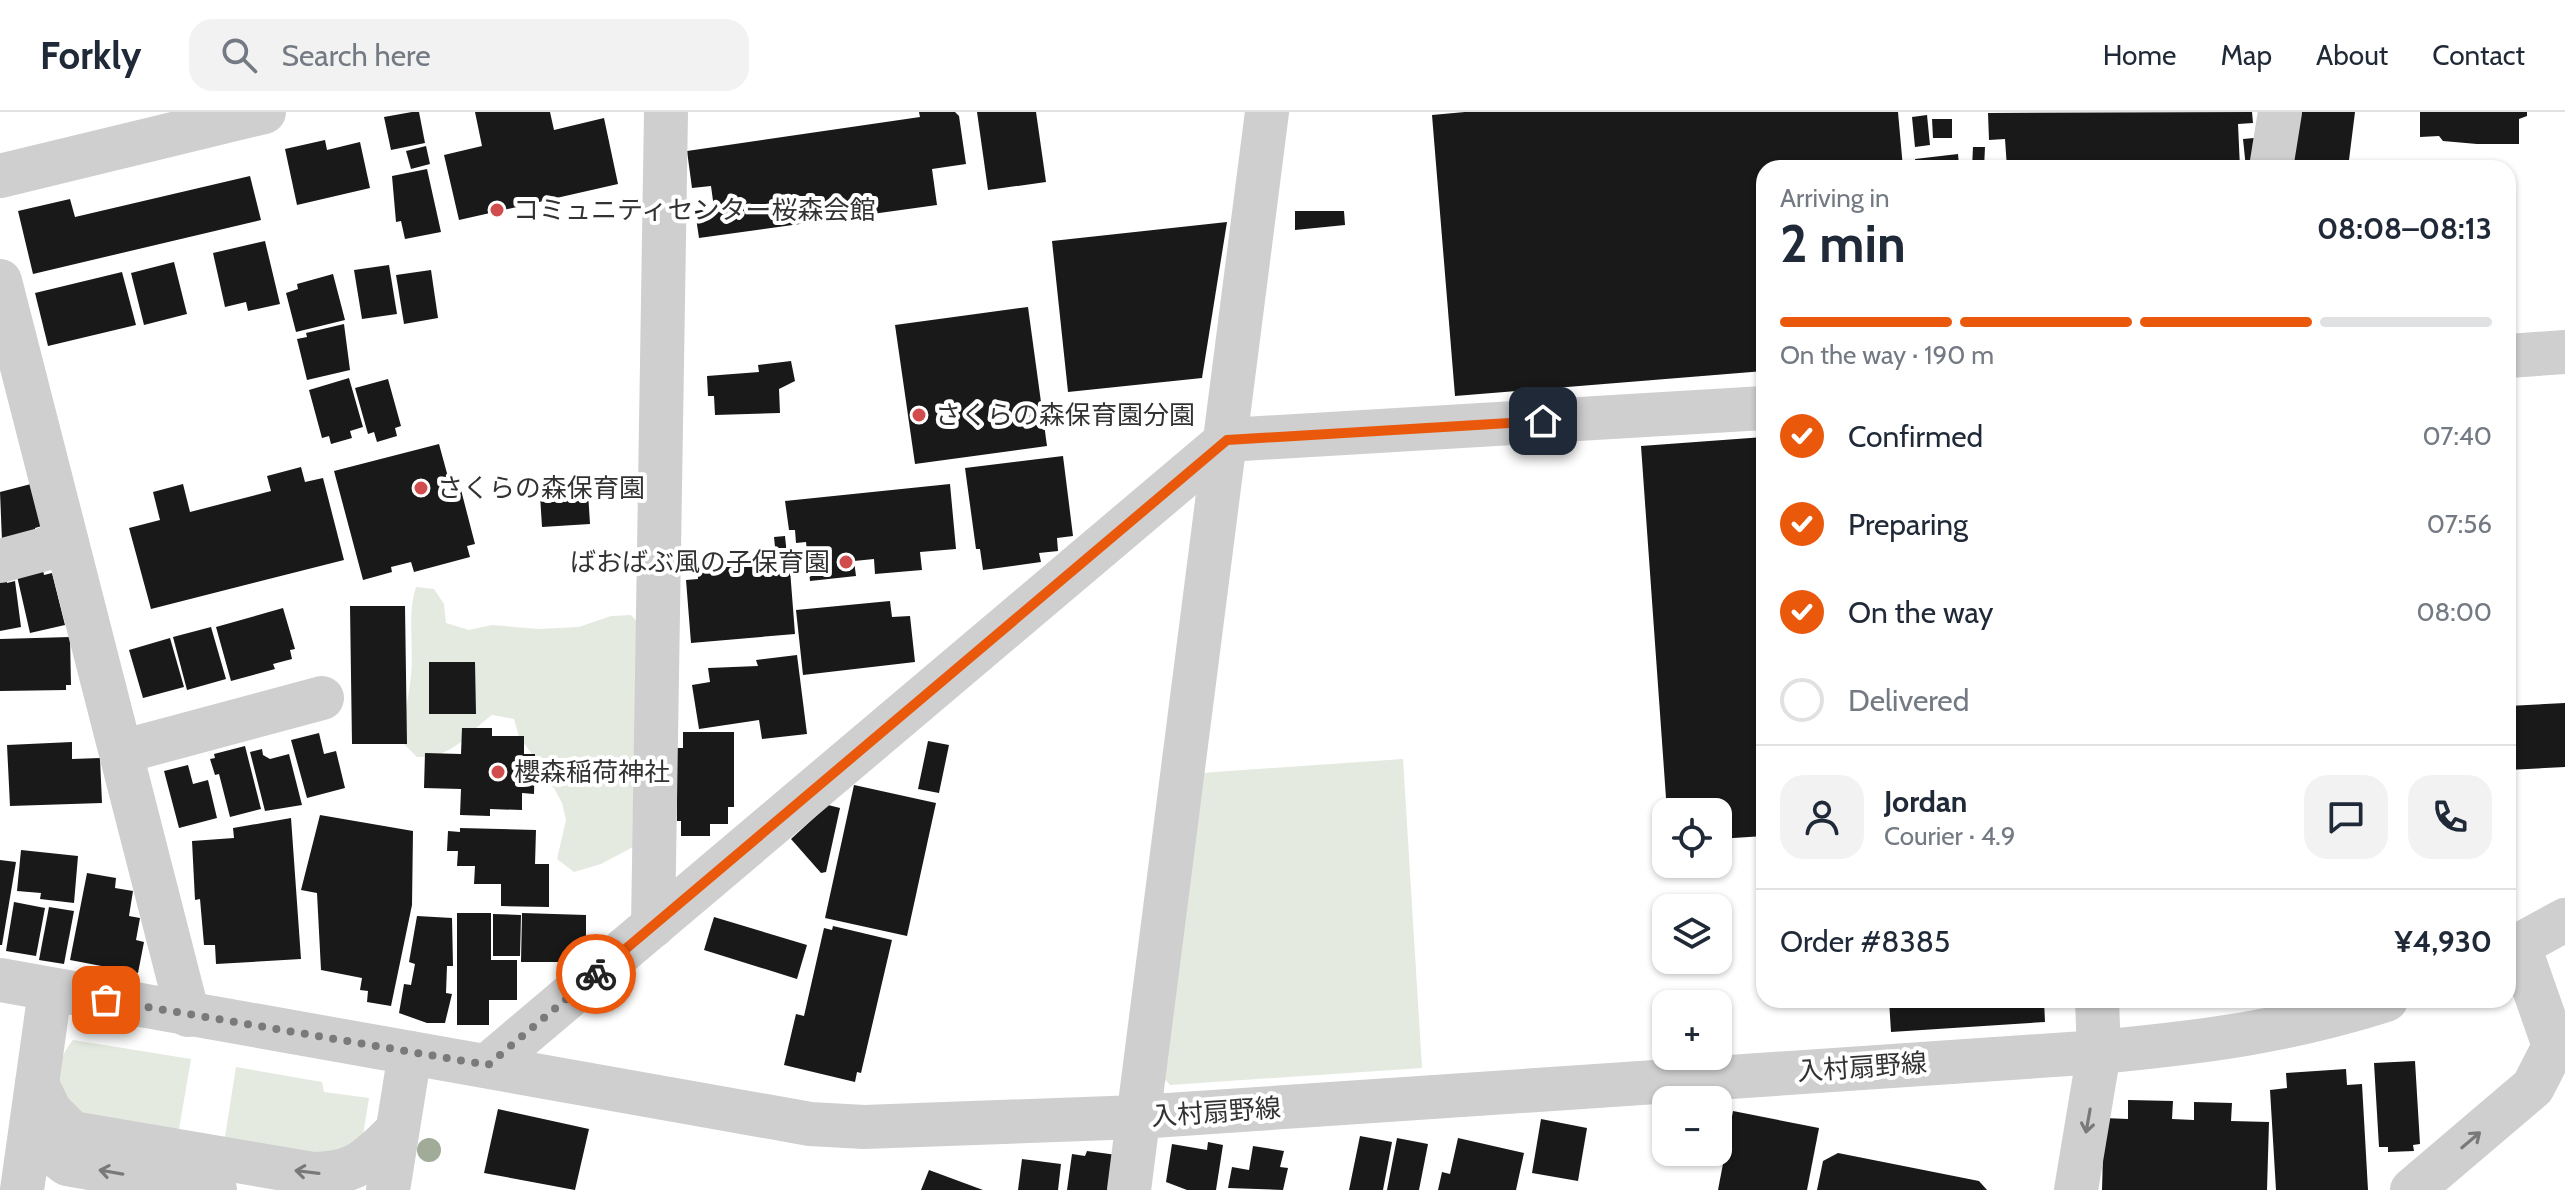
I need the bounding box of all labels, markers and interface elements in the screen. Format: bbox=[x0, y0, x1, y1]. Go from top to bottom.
search box bbox=[189, 19, 749, 91]
text: Forkly bbox=[40, 32, 141, 79]
icon: search bbox=[217, 33, 261, 77]
text: Search here bbox=[281, 37, 431, 74]
text: Home bbox=[2103, 38, 2176, 72]
text: Map bbox=[2220, 38, 2272, 72]
text: About bbox=[2316, 38, 2388, 72]
text: Contact bbox=[2432, 38, 2525, 72]
text: Arriving in bbox=[1780, 182, 1890, 214]
place label: コミュニティセンター桜森会館 bbox=[513, 194, 875, 226]
marker: コミュニティセンター桜森会館 bbox=[488, 201, 506, 219]
text: 08:08–08:13 bbox=[2317, 210, 2492, 247]
text: 2 min bbox=[1780, 212, 1906, 275]
text: On the way · 190 m bbox=[1780, 339, 1994, 371]
pin bbox=[1509, 387, 1577, 455]
place label: さくらの森保育園分園 bbox=[935, 399, 1195, 431]
icon: home bbox=[1521, 399, 1565, 443]
marker: さくらの森保育園分園 bbox=[910, 406, 928, 424]
icon: check bbox=[1780, 414, 1824, 458]
text: Confirmed bbox=[1848, 418, 1983, 455]
text: 07:40 bbox=[2422, 420, 2492, 452]
place label: さくらの森保育園 bbox=[437, 472, 645, 504]
marker: さくらの森保育園 bbox=[412, 479, 430, 497]
icon: check bbox=[1780, 502, 1824, 546]
text: Preparing bbox=[1848, 506, 1968, 543]
text: 07:56 bbox=[2427, 508, 2492, 540]
place label: ばおばぶ風の子保育園 bbox=[570, 546, 830, 578]
marker: ばおばぶ風の子保育園 bbox=[837, 553, 855, 571]
icon: check bbox=[1780, 590, 1824, 634]
text: On the way bbox=[1848, 594, 1993, 631]
text: 08:00 bbox=[2416, 596, 2492, 628]
text: Delivered bbox=[1848, 682, 1969, 719]
place label: 櫻森稲荷神社 bbox=[514, 756, 670, 788]
marker: 櫻森稲荷神社 bbox=[489, 763, 507, 781]
button: person bbox=[1780, 775, 1864, 859]
button: chat bbox=[2304, 775, 2388, 859]
button: phone bbox=[2408, 775, 2492, 859]
text: Jordan bbox=[1884, 783, 1967, 820]
map controls bbox=[1652, 798, 1732, 1166]
button: locate bbox=[1652, 798, 1732, 878]
text: Courier · 4.9 bbox=[1884, 820, 2016, 852]
button: layers bbox=[1652, 894, 1732, 974]
text: Order #8385 bbox=[1780, 923, 1950, 960]
text: ¥4,930 bbox=[2395, 923, 2492, 960]
courier bbox=[556, 934, 636, 1014]
icon: bike bbox=[574, 952, 618, 996]
pin bbox=[72, 966, 140, 1034]
icon: bag bbox=[84, 978, 128, 1022]
button: + bbox=[1652, 990, 1732, 1070]
street label: 入村扇野線 bbox=[1796, 1047, 1928, 1087]
button: − bbox=[1652, 1086, 1732, 1166]
street label: 入村扇野線 bbox=[1150, 1092, 1282, 1132]
one-way arrow bbox=[2079, 1108, 2094, 1133]
one-way arrow bbox=[2460, 1131, 2481, 1149]
one-way arrow bbox=[99, 1163, 124, 1178]
one-way arrow bbox=[294, 1164, 320, 1179]

